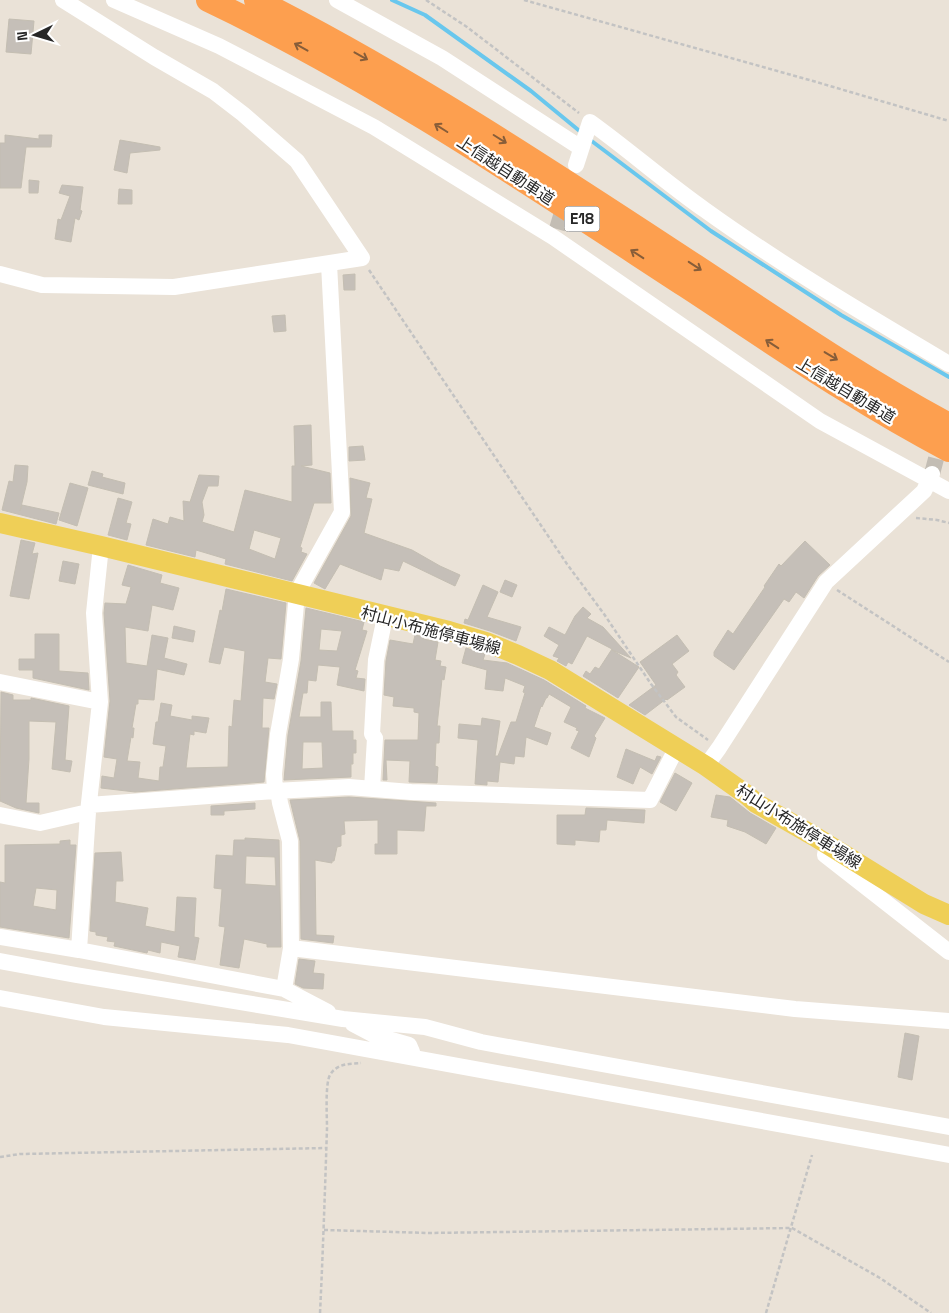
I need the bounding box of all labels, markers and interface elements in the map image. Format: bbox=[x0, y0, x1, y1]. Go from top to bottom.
north arrow bbox=[10, 10, 60, 60]
text: N bbox=[13, 31, 31, 42]
one-way arrow bbox=[293, 42, 308, 52]
one-way arrow bbox=[353, 51, 368, 61]
one-way arrow bbox=[435, 123, 449, 133]
street label: 上信越自動車道 bbox=[453, 131, 558, 210]
one-way arrow bbox=[493, 134, 507, 144]
road number: E18 bbox=[564, 206, 600, 232]
one-way arrow bbox=[630, 249, 644, 259]
one-way arrow bbox=[688, 261, 702, 271]
one-way arrow bbox=[766, 339, 780, 349]
one-way arrow bbox=[823, 351, 837, 361]
street label: 上信越自動車道 bbox=[792, 353, 899, 428]
street label: 村山小布施停車場線 bbox=[359, 602, 503, 659]
street label: 村山小布施停車場線 bbox=[732, 779, 865, 873]

